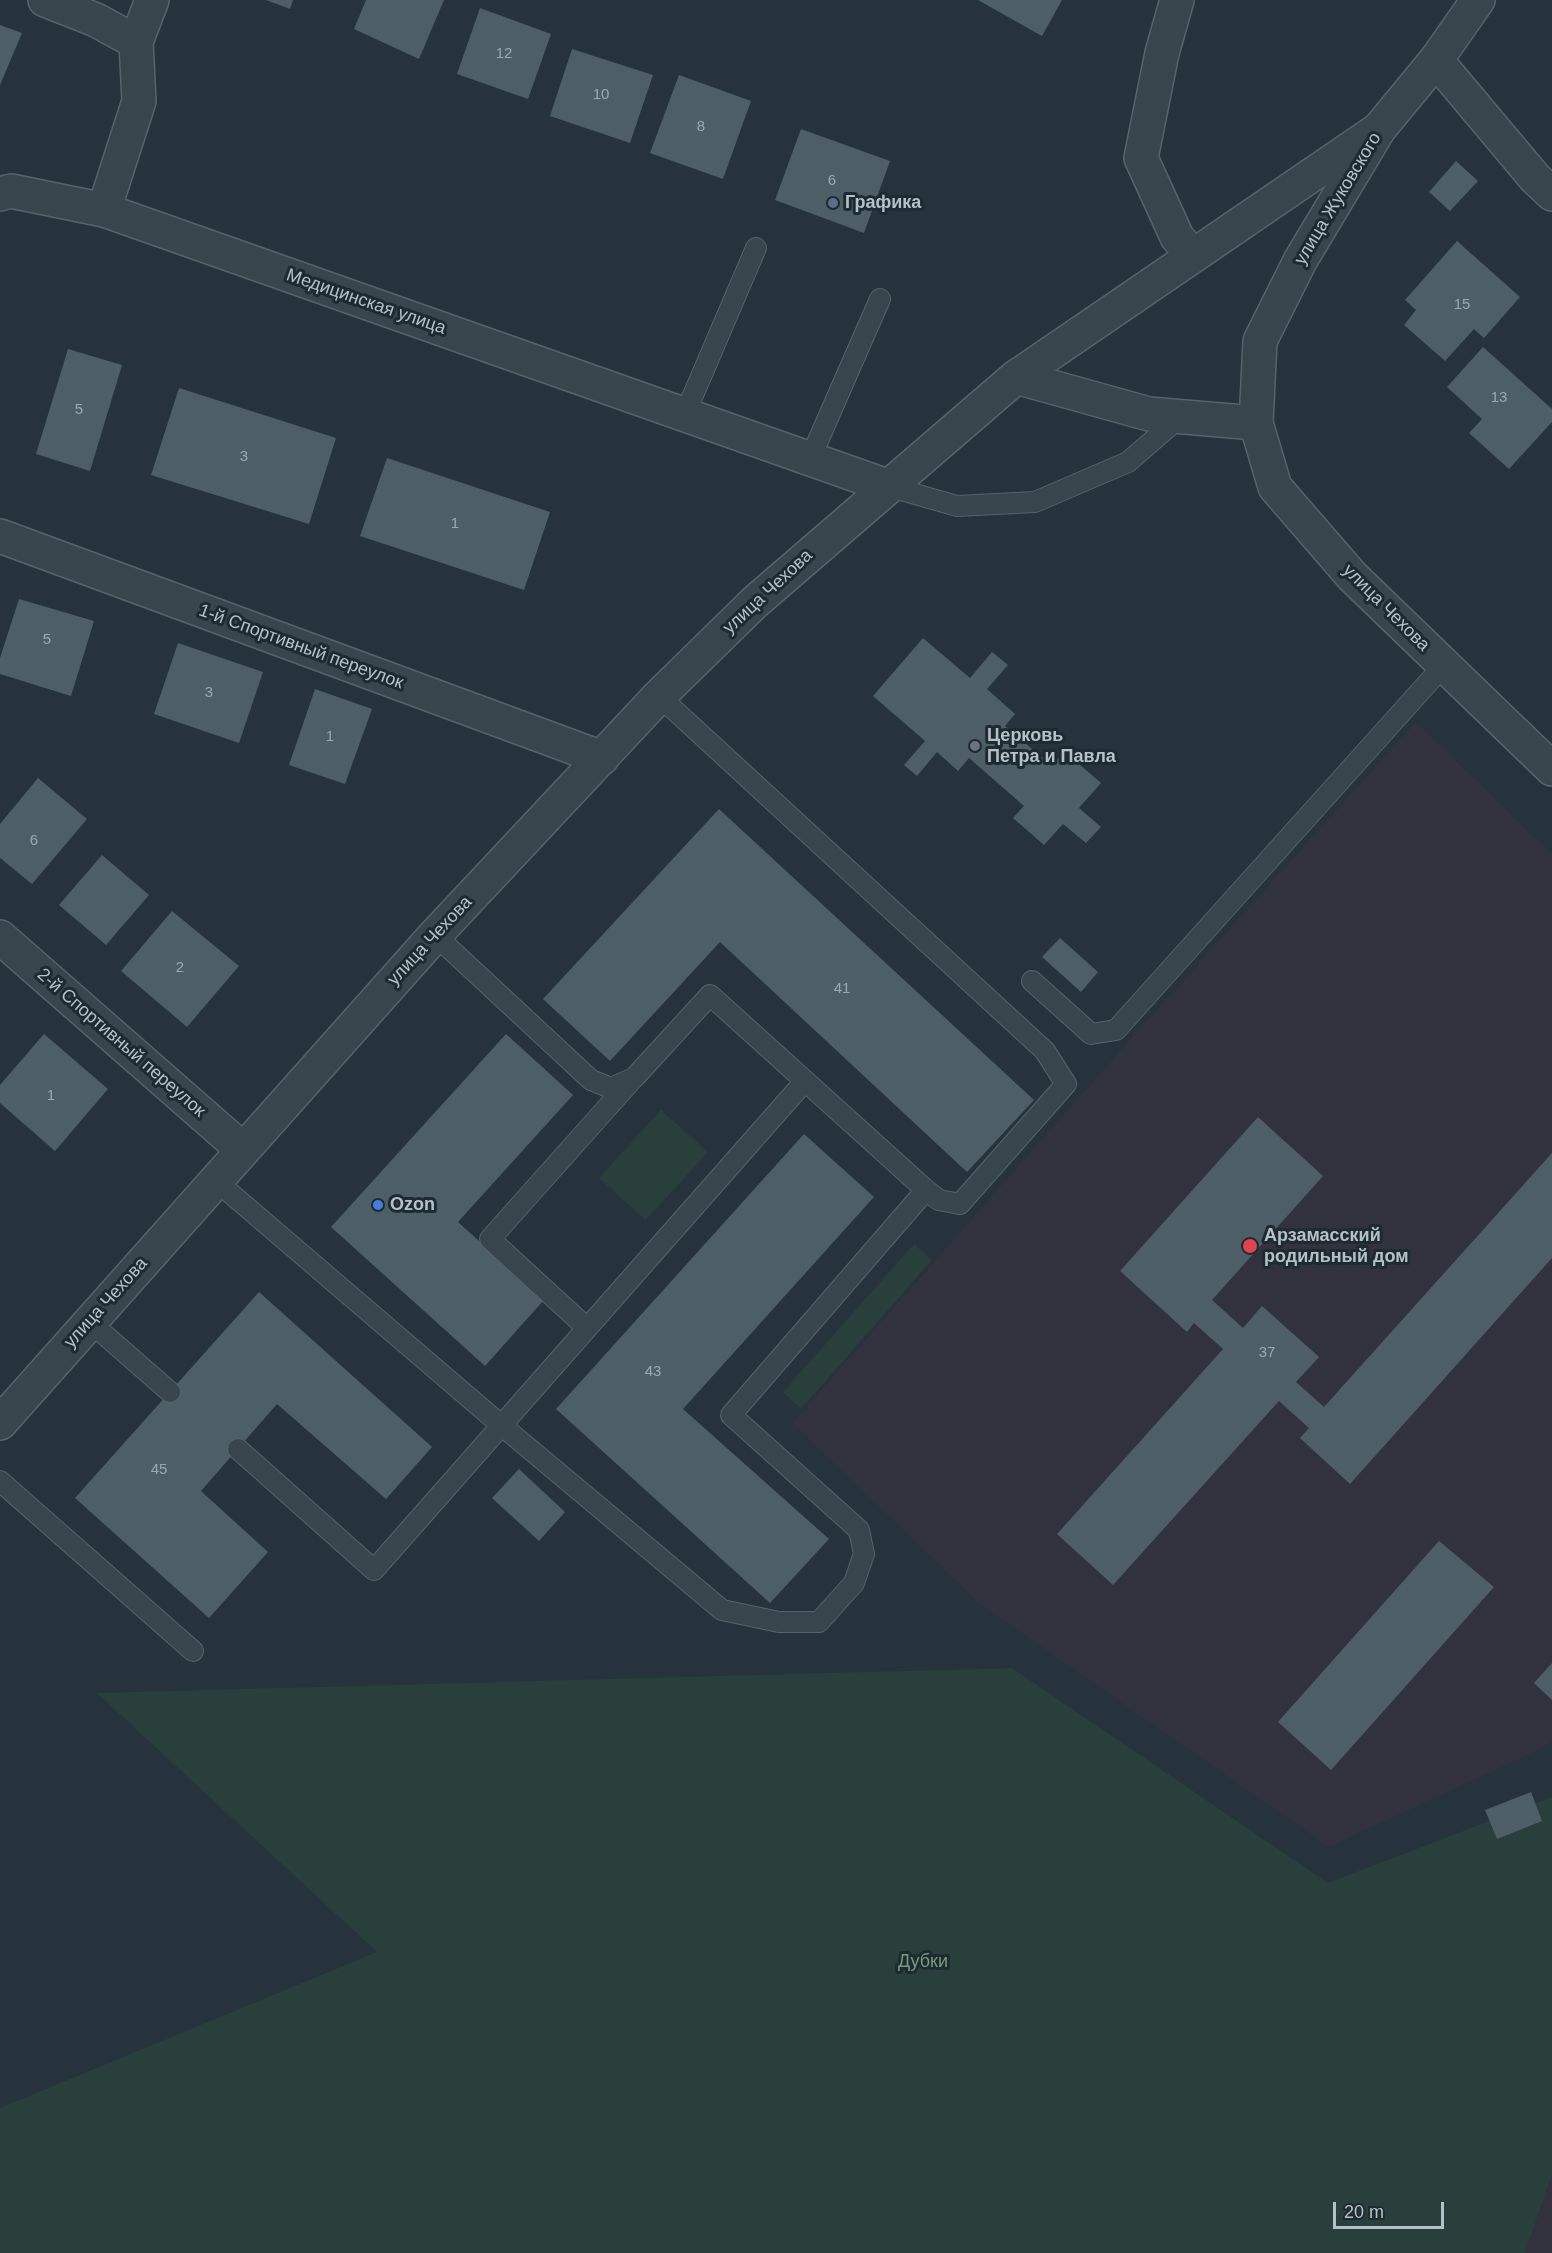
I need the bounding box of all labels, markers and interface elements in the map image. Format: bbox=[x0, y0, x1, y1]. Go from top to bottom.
house number: 12 bbox=[496, 45, 512, 63]
house number: 10 bbox=[593, 86, 609, 104]
house number: 8 bbox=[697, 118, 705, 136]
street label: улица Жуковского bbox=[1290, 129, 1386, 269]
house number: 6 bbox=[828, 172, 836, 190]
place label: Графика bbox=[845, 192, 921, 214]
marker: Графика bbox=[826, 196, 840, 210]
street label: Медицинская улица bbox=[283, 265, 449, 339]
house number: 15 bbox=[1454, 296, 1470, 314]
house number: 13 bbox=[1491, 389, 1507, 407]
house number: 5 bbox=[75, 401, 83, 419]
house number: 3 bbox=[240, 448, 248, 466]
house number: 1 bbox=[451, 515, 459, 533]
street label: улица Чехова bbox=[719, 545, 817, 639]
street label: улица Чехова bbox=[1338, 560, 1434, 656]
street label: 1-й Спортивный переулок bbox=[196, 600, 406, 694]
house number: 5 bbox=[43, 631, 51, 649]
house number: 3 bbox=[205, 684, 213, 702]
place label: Церковь Петра и Павла bbox=[987, 725, 1116, 768]
house number: 1 bbox=[326, 728, 334, 746]
marker: Церковь Петра и Павла bbox=[968, 739, 982, 753]
house number: 6 bbox=[30, 832, 38, 850]
street label: улица Чехова bbox=[383, 892, 477, 990]
house number: 2 bbox=[176, 959, 184, 977]
street label: 2-й Спортивный переулок bbox=[32, 964, 210, 1122]
house number: 41 bbox=[834, 980, 850, 998]
house number: 1 bbox=[47, 1087, 55, 1105]
place label: Ozon bbox=[390, 1194, 435, 1216]
marker: Ozon bbox=[371, 1198, 385, 1212]
place label: Арзамасский родильный дом bbox=[1264, 1225, 1409, 1268]
marker: Арзамасский родильный дом bbox=[1241, 1237, 1259, 1255]
street label: улица Чехова bbox=[60, 1253, 152, 1353]
house number: 37 bbox=[1259, 1344, 1275, 1362]
house number: 43 bbox=[645, 1363, 661, 1381]
house number: 45 bbox=[151, 1461, 167, 1479]
park label: Дубки bbox=[898, 1951, 948, 1973]
scale bar bbox=[1336, 2190, 1447, 2228]
text: 20 m bbox=[1344, 2202, 1384, 2222]

